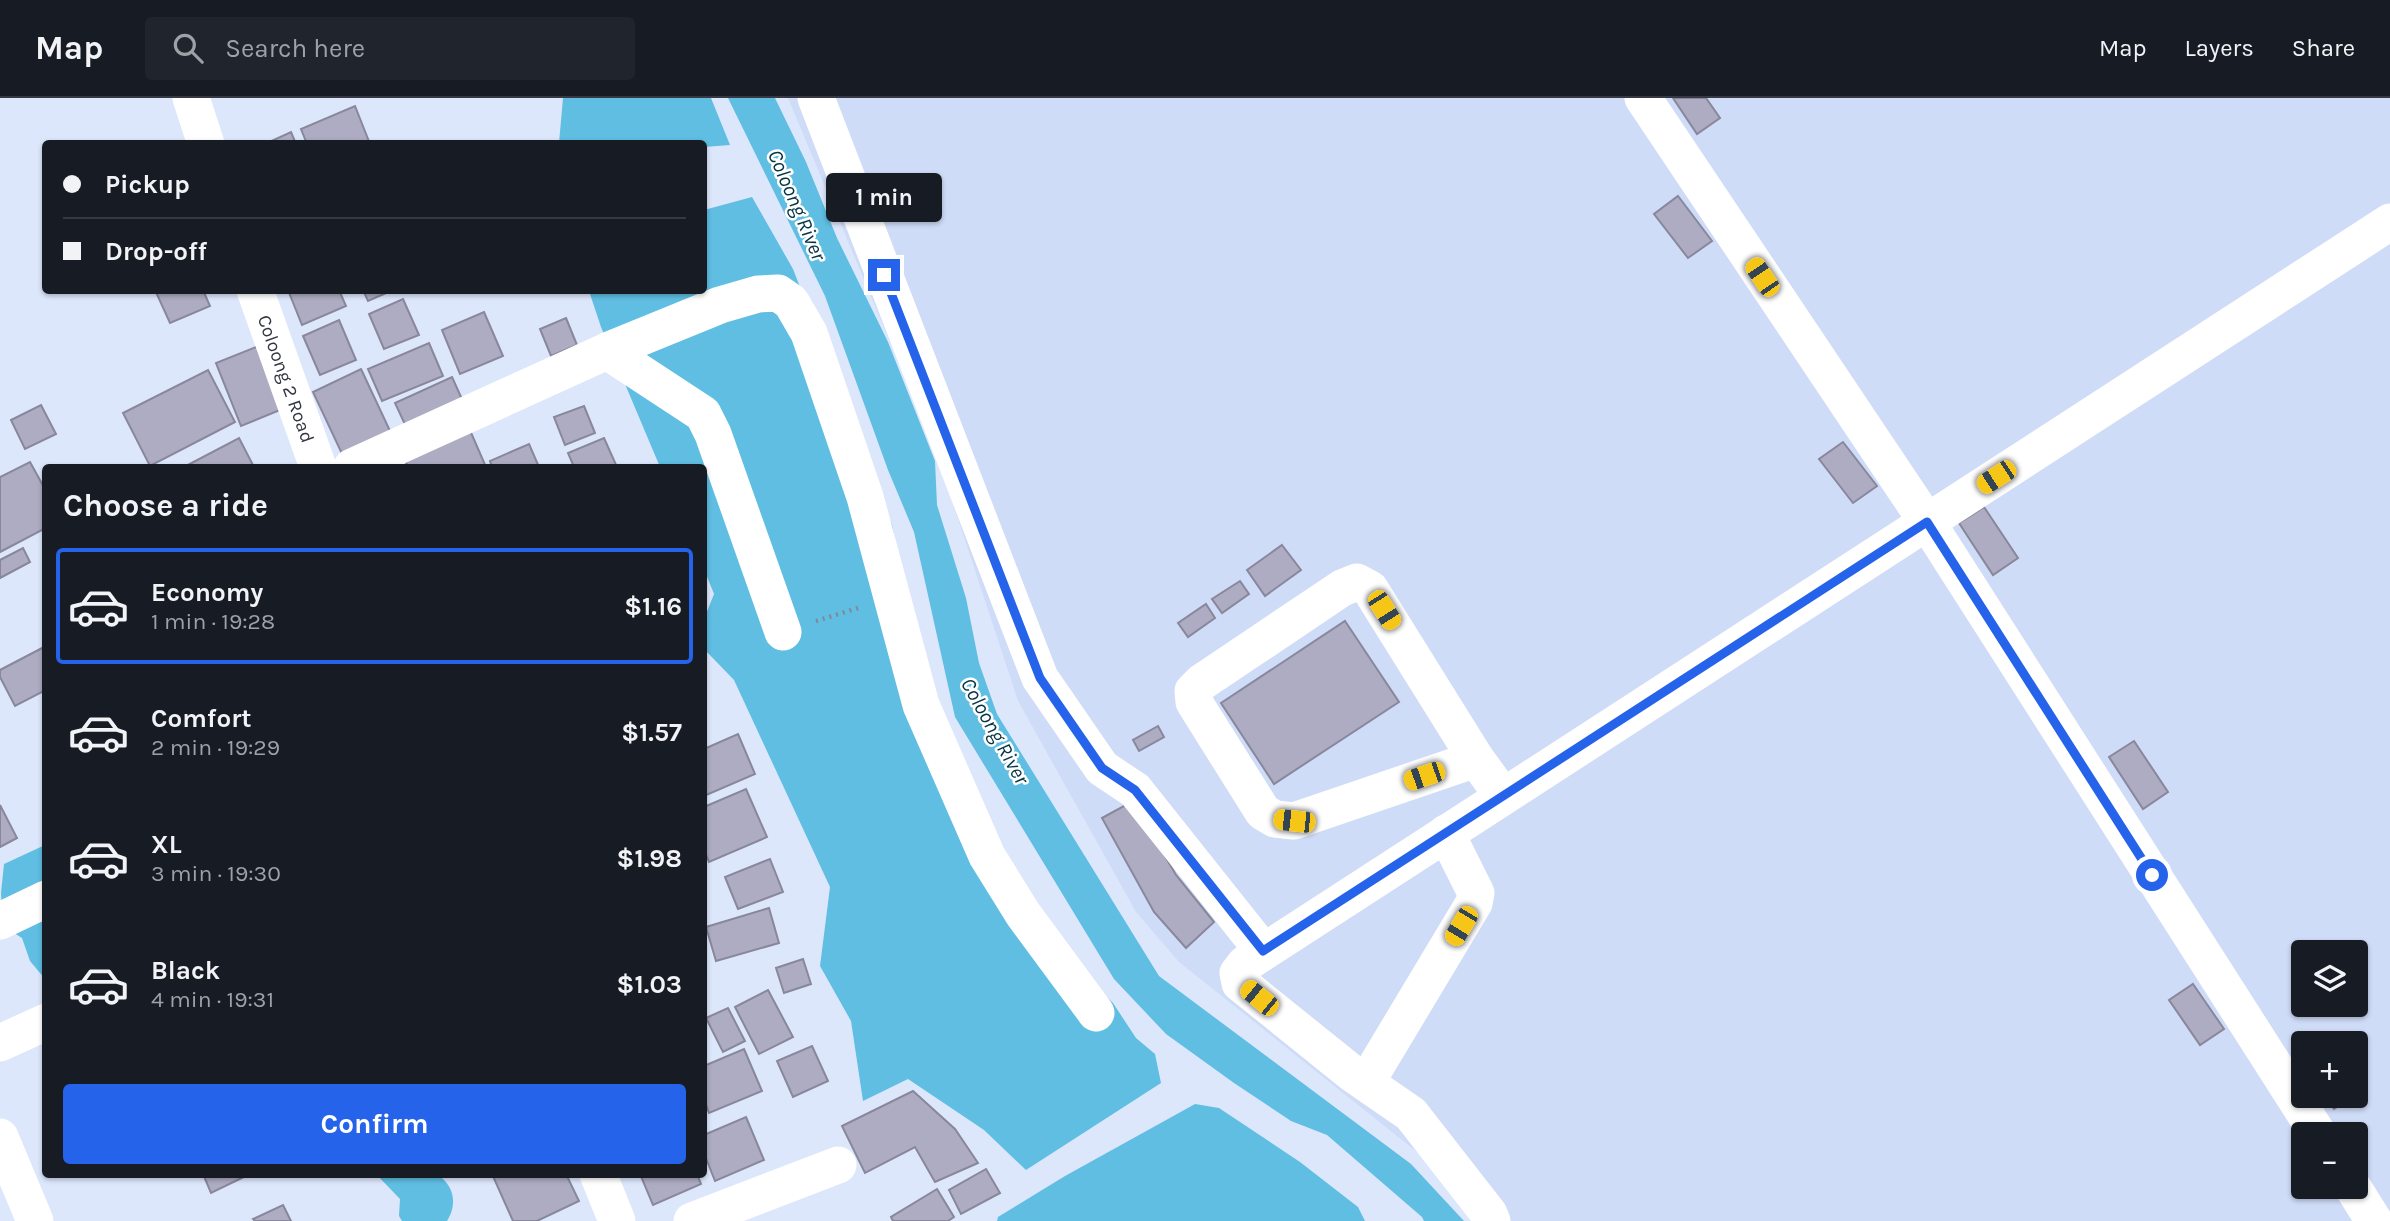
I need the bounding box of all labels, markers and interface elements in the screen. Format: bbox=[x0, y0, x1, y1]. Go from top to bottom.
search box bbox=[145, 17, 635, 80]
text: Map bbox=[35, 29, 103, 67]
icon: search bbox=[169, 29, 207, 67]
text: Search here bbox=[225, 33, 365, 64]
text: Map bbox=[2099, 34, 2147, 62]
text: Layers bbox=[2185, 34, 2254, 62]
text: Share bbox=[2292, 34, 2355, 62]
water label: Coloong River bbox=[763, 146, 831, 265]
text: Pickup bbox=[105, 169, 190, 200]
callout: 1 min bbox=[826, 174, 942, 222]
text: 1 min bbox=[855, 184, 913, 211]
text: Drop-off bbox=[105, 236, 207, 267]
car bbox=[1742, 254, 1783, 300]
route end bbox=[868, 259, 900, 291]
street label: Coloong 2 Road bbox=[253, 312, 318, 446]
car bbox=[1973, 457, 2020, 497]
text: Choose a ride bbox=[63, 487, 268, 524]
icon: car bbox=[67, 575, 130, 638]
text: Economy bbox=[151, 577, 263, 608]
car bbox=[1364, 587, 1405, 633]
text: $1.16 bbox=[624, 591, 682, 622]
text: 1 min · 19:28 bbox=[151, 608, 275, 635]
water label: Coloong River bbox=[956, 674, 1035, 789]
icon: car bbox=[67, 701, 130, 764]
text: Comfort bbox=[151, 703, 252, 734]
text: $1.57 bbox=[621, 717, 682, 748]
text: 2 min · 19:29 bbox=[151, 734, 280, 761]
car bbox=[1401, 759, 1448, 793]
car bbox=[1273, 808, 1316, 834]
icon: car bbox=[67, 827, 130, 890]
text: XL bbox=[151, 829, 182, 860]
text: $1.98 bbox=[617, 843, 682, 874]
route start bbox=[2136, 859, 2168, 891]
text: 3 min · 19:30 bbox=[151, 860, 281, 887]
car bbox=[1442, 903, 1481, 949]
map controls bbox=[2291, 940, 2368, 1199]
button: layers bbox=[2291, 940, 2368, 1017]
icon: car bbox=[67, 953, 130, 1016]
text: Black bbox=[151, 955, 220, 986]
text: $1.03 bbox=[617, 969, 682, 1000]
car bbox=[1237, 977, 1282, 1019]
text: 4 min · 19:31 bbox=[151, 986, 274, 1013]
button: + bbox=[2291, 1031, 2368, 1108]
button: Confirm bbox=[63, 1084, 686, 1164]
button: − bbox=[2291, 1122, 2368, 1199]

